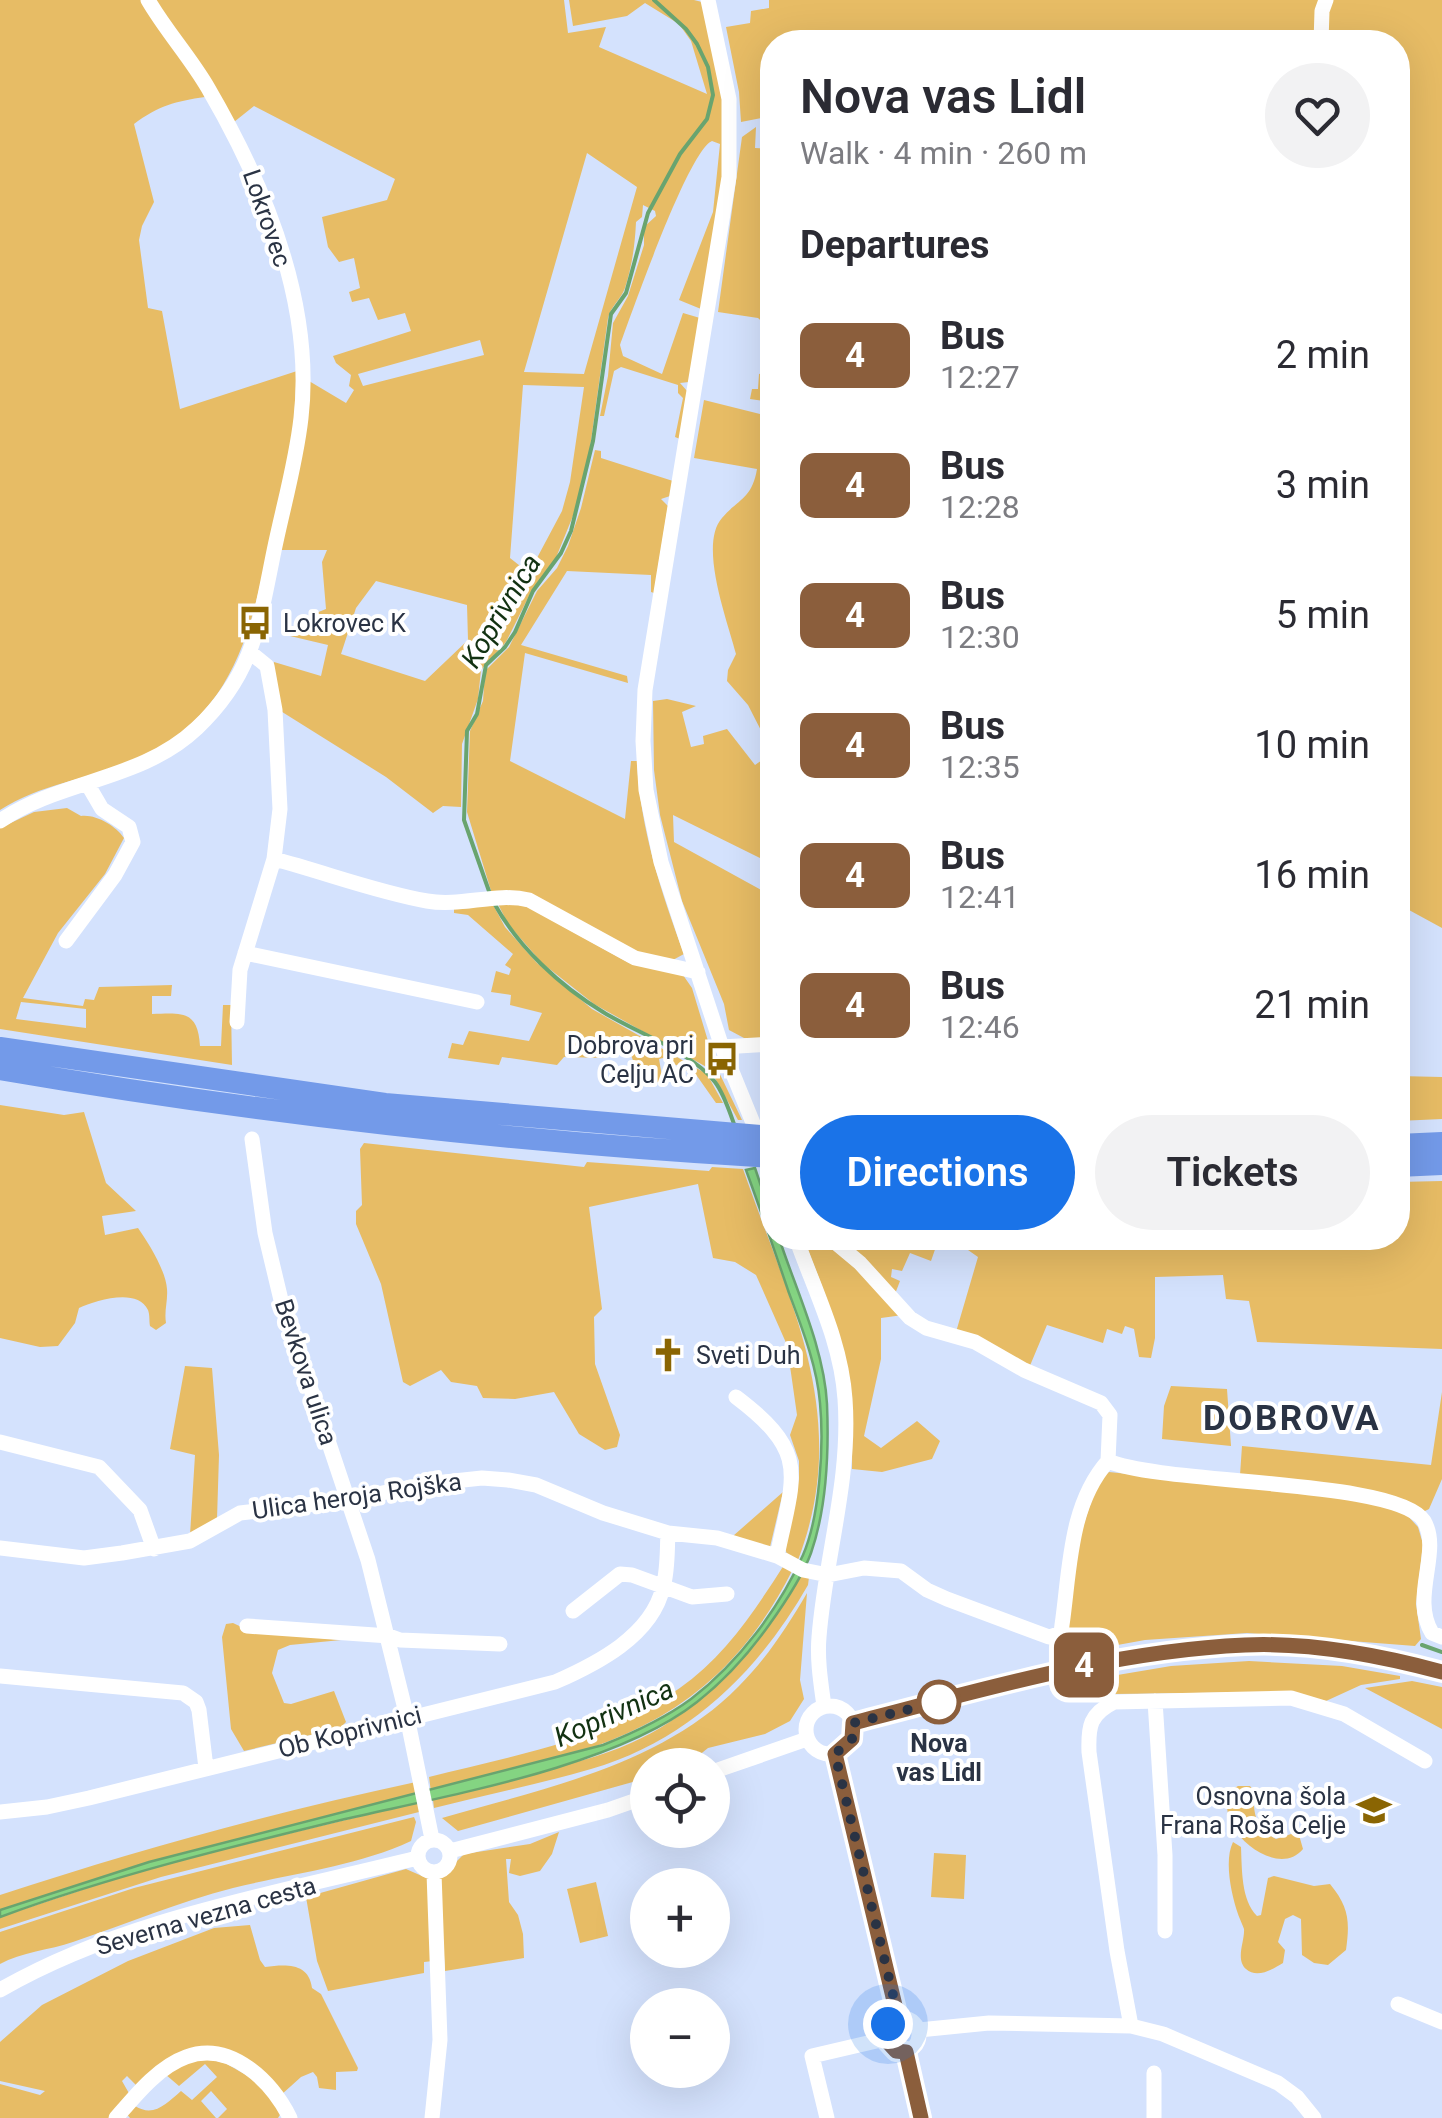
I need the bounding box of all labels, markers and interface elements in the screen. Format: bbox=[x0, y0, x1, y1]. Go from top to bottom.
button: heart bbox=[1265, 63, 1370, 168]
text: Nova vas Lidl bbox=[800, 68, 1086, 125]
text: Walk · 4 min · 260 m bbox=[800, 134, 1087, 172]
street label: Lokrovec bbox=[237, 166, 297, 270]
text: Departures bbox=[800, 223, 990, 267]
text: Bus bbox=[940, 314, 1005, 358]
text: 2 min bbox=[1276, 333, 1370, 377]
text: 4 bbox=[845, 335, 865, 376]
text: 12:27 bbox=[940, 358, 1020, 396]
text: Bus bbox=[940, 444, 1005, 488]
text: 3 min bbox=[1276, 463, 1370, 507]
text: 4 bbox=[845, 465, 865, 506]
text: 12:28 bbox=[940, 488, 1020, 526]
water label: Koprivnica bbox=[454, 548, 548, 674]
text: Bus bbox=[940, 574, 1005, 618]
text: 5 min bbox=[1276, 593, 1370, 637]
text: 4 bbox=[845, 595, 865, 636]
bus stop icon: Lokrovec K bbox=[236, 604, 274, 642]
place label: Lokrovec K bbox=[283, 609, 406, 638]
text: 12:30 bbox=[940, 618, 1020, 656]
text: Bus bbox=[940, 704, 1005, 748]
text: 10 min bbox=[1254, 723, 1370, 767]
text: 4 bbox=[845, 725, 865, 766]
text: 12:35 bbox=[940, 748, 1020, 786]
text: Bus bbox=[940, 834, 1005, 878]
text: 16 min bbox=[1254, 853, 1370, 897]
text: 4 bbox=[845, 855, 865, 896]
text: 12:41 bbox=[940, 878, 1020, 916]
text: Bus bbox=[940, 964, 1005, 1008]
text: 21 min bbox=[1254, 983, 1370, 1027]
text: 4 bbox=[845, 985, 865, 1026]
text: 12:46 bbox=[940, 1008, 1020, 1046]
place label: Dobrova pri Celju AC bbox=[567, 1031, 694, 1089]
bus stop icon: Dobrova pri Celju AC bbox=[703, 1040, 741, 1078]
button: Directions bbox=[800, 1115, 1075, 1230]
button: Tickets bbox=[1095, 1115, 1370, 1230]
street label: Bevkova ulica bbox=[269, 1295, 343, 1449]
church icon: Sveti Duh bbox=[649, 1336, 687, 1374]
place label: Sveti Duh bbox=[696, 1341, 800, 1370]
district label: DOBROVA bbox=[1203, 1398, 1381, 1439]
street label: Ulica heroja Rojška bbox=[250, 1467, 464, 1525]
line badge: 4 bbox=[1052, 1632, 1116, 1698]
text: 4 bbox=[1074, 1645, 1094, 1686]
water label: Koprivnica bbox=[549, 1672, 679, 1754]
marker: Nova vas Lidl bbox=[918, 1681, 960, 1723]
street label: Ob Koprivnici bbox=[275, 1700, 425, 1764]
place label: Nova vas Lidl bbox=[896, 1729, 982, 1787]
map controls bbox=[630, 1748, 730, 2088]
button: locate bbox=[630, 1748, 730, 1848]
place label: Osnovna šola Frana Roša Celje bbox=[1160, 1782, 1346, 1840]
school or university icon: Osnovna šola Frana Roša Celje bbox=[1355, 1791, 1393, 1829]
button: + bbox=[630, 1868, 730, 1968]
street label: Severna vezna cesta bbox=[93, 1871, 319, 1961]
button: − bbox=[630, 1988, 730, 2088]
your location bbox=[863, 1999, 913, 2049]

